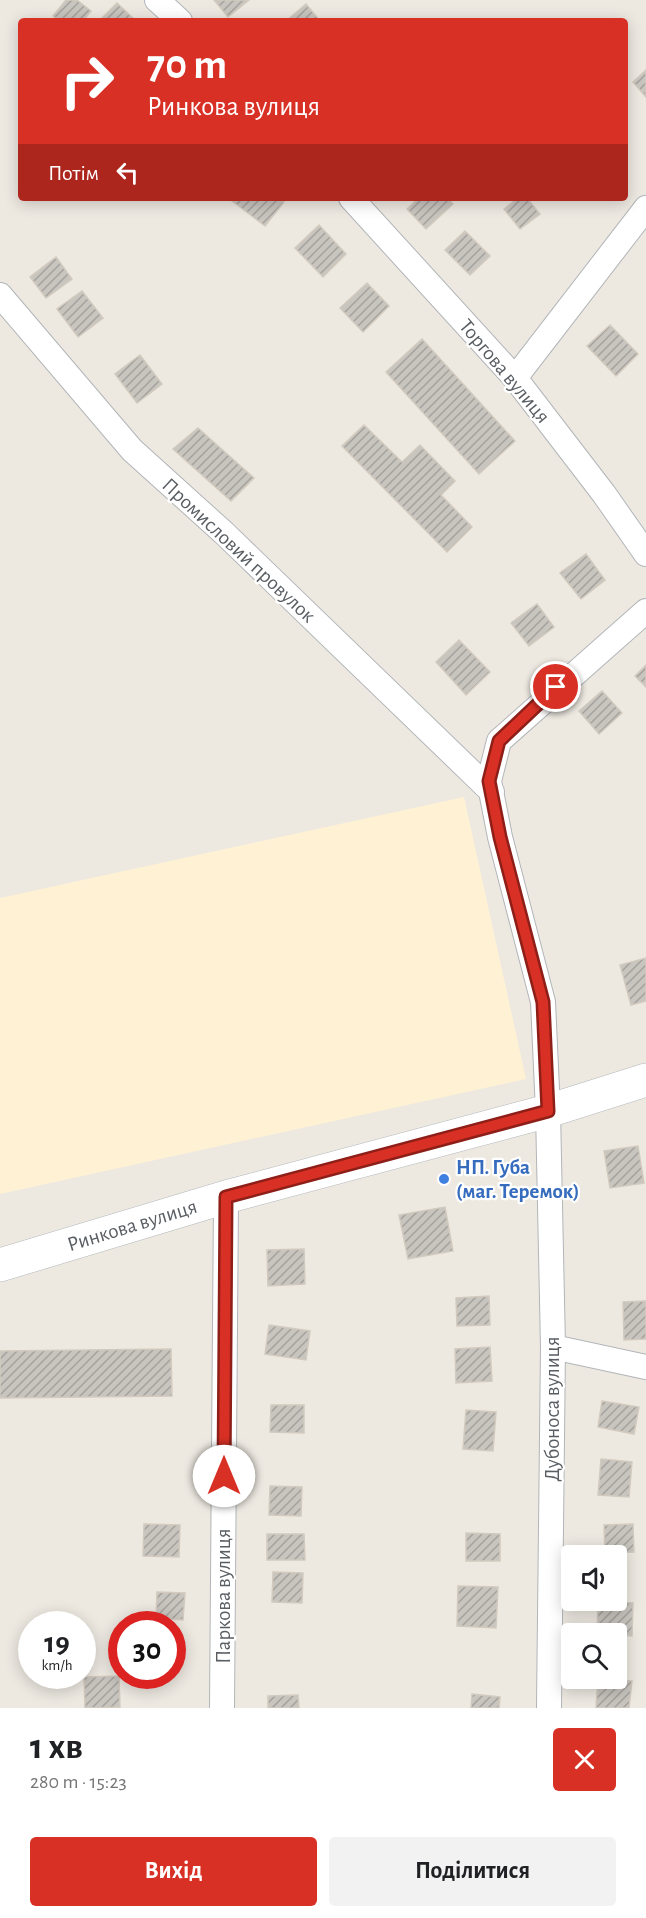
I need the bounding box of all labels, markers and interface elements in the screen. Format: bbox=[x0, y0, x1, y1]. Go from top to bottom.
icon: right bbox=[48, 42, 126, 120]
text: 70 m bbox=[147, 44, 227, 86]
text: Ринкова вулиця bbox=[147, 93, 320, 120]
icon: left bbox=[111, 156, 144, 189]
text: Потім bbox=[48, 162, 99, 184]
street label: Торгова вулиця bbox=[455, 315, 554, 427]
street label: Промисловий провулок bbox=[158, 474, 320, 627]
pin bbox=[530, 661, 581, 712]
icon: arrive bbox=[539, 670, 572, 703]
place label: НП. Губа (маг. Теремок) bbox=[456, 1157, 580, 1202]
marker: НП. Губа (маг. Теремок) bbox=[437, 1172, 451, 1186]
street label: Ринкова вулиця bbox=[65, 1196, 200, 1255]
street label: Дубоноса вулиця bbox=[542, 1337, 563, 1481]
position arrow bbox=[192, 1444, 256, 1508]
street label: Паркова вулиця bbox=[213, 1528, 234, 1664]
map controls bbox=[561, 1545, 627, 1689]
button: sound bbox=[561, 1545, 627, 1611]
speed limit sign: 30 bbox=[108, 1611, 186, 1689]
button: search bbox=[561, 1623, 627, 1689]
text: 19 bbox=[44, 1628, 70, 1658]
text: km/h bbox=[42, 1658, 72, 1673]
button: close bbox=[553, 1728, 616, 1791]
text: 1 хв bbox=[30, 1729, 83, 1765]
text: 280 m · 15:23 bbox=[30, 1772, 127, 1792]
button: Вихід bbox=[30, 1837, 317, 1906]
button: Поділитися bbox=[329, 1837, 616, 1906]

